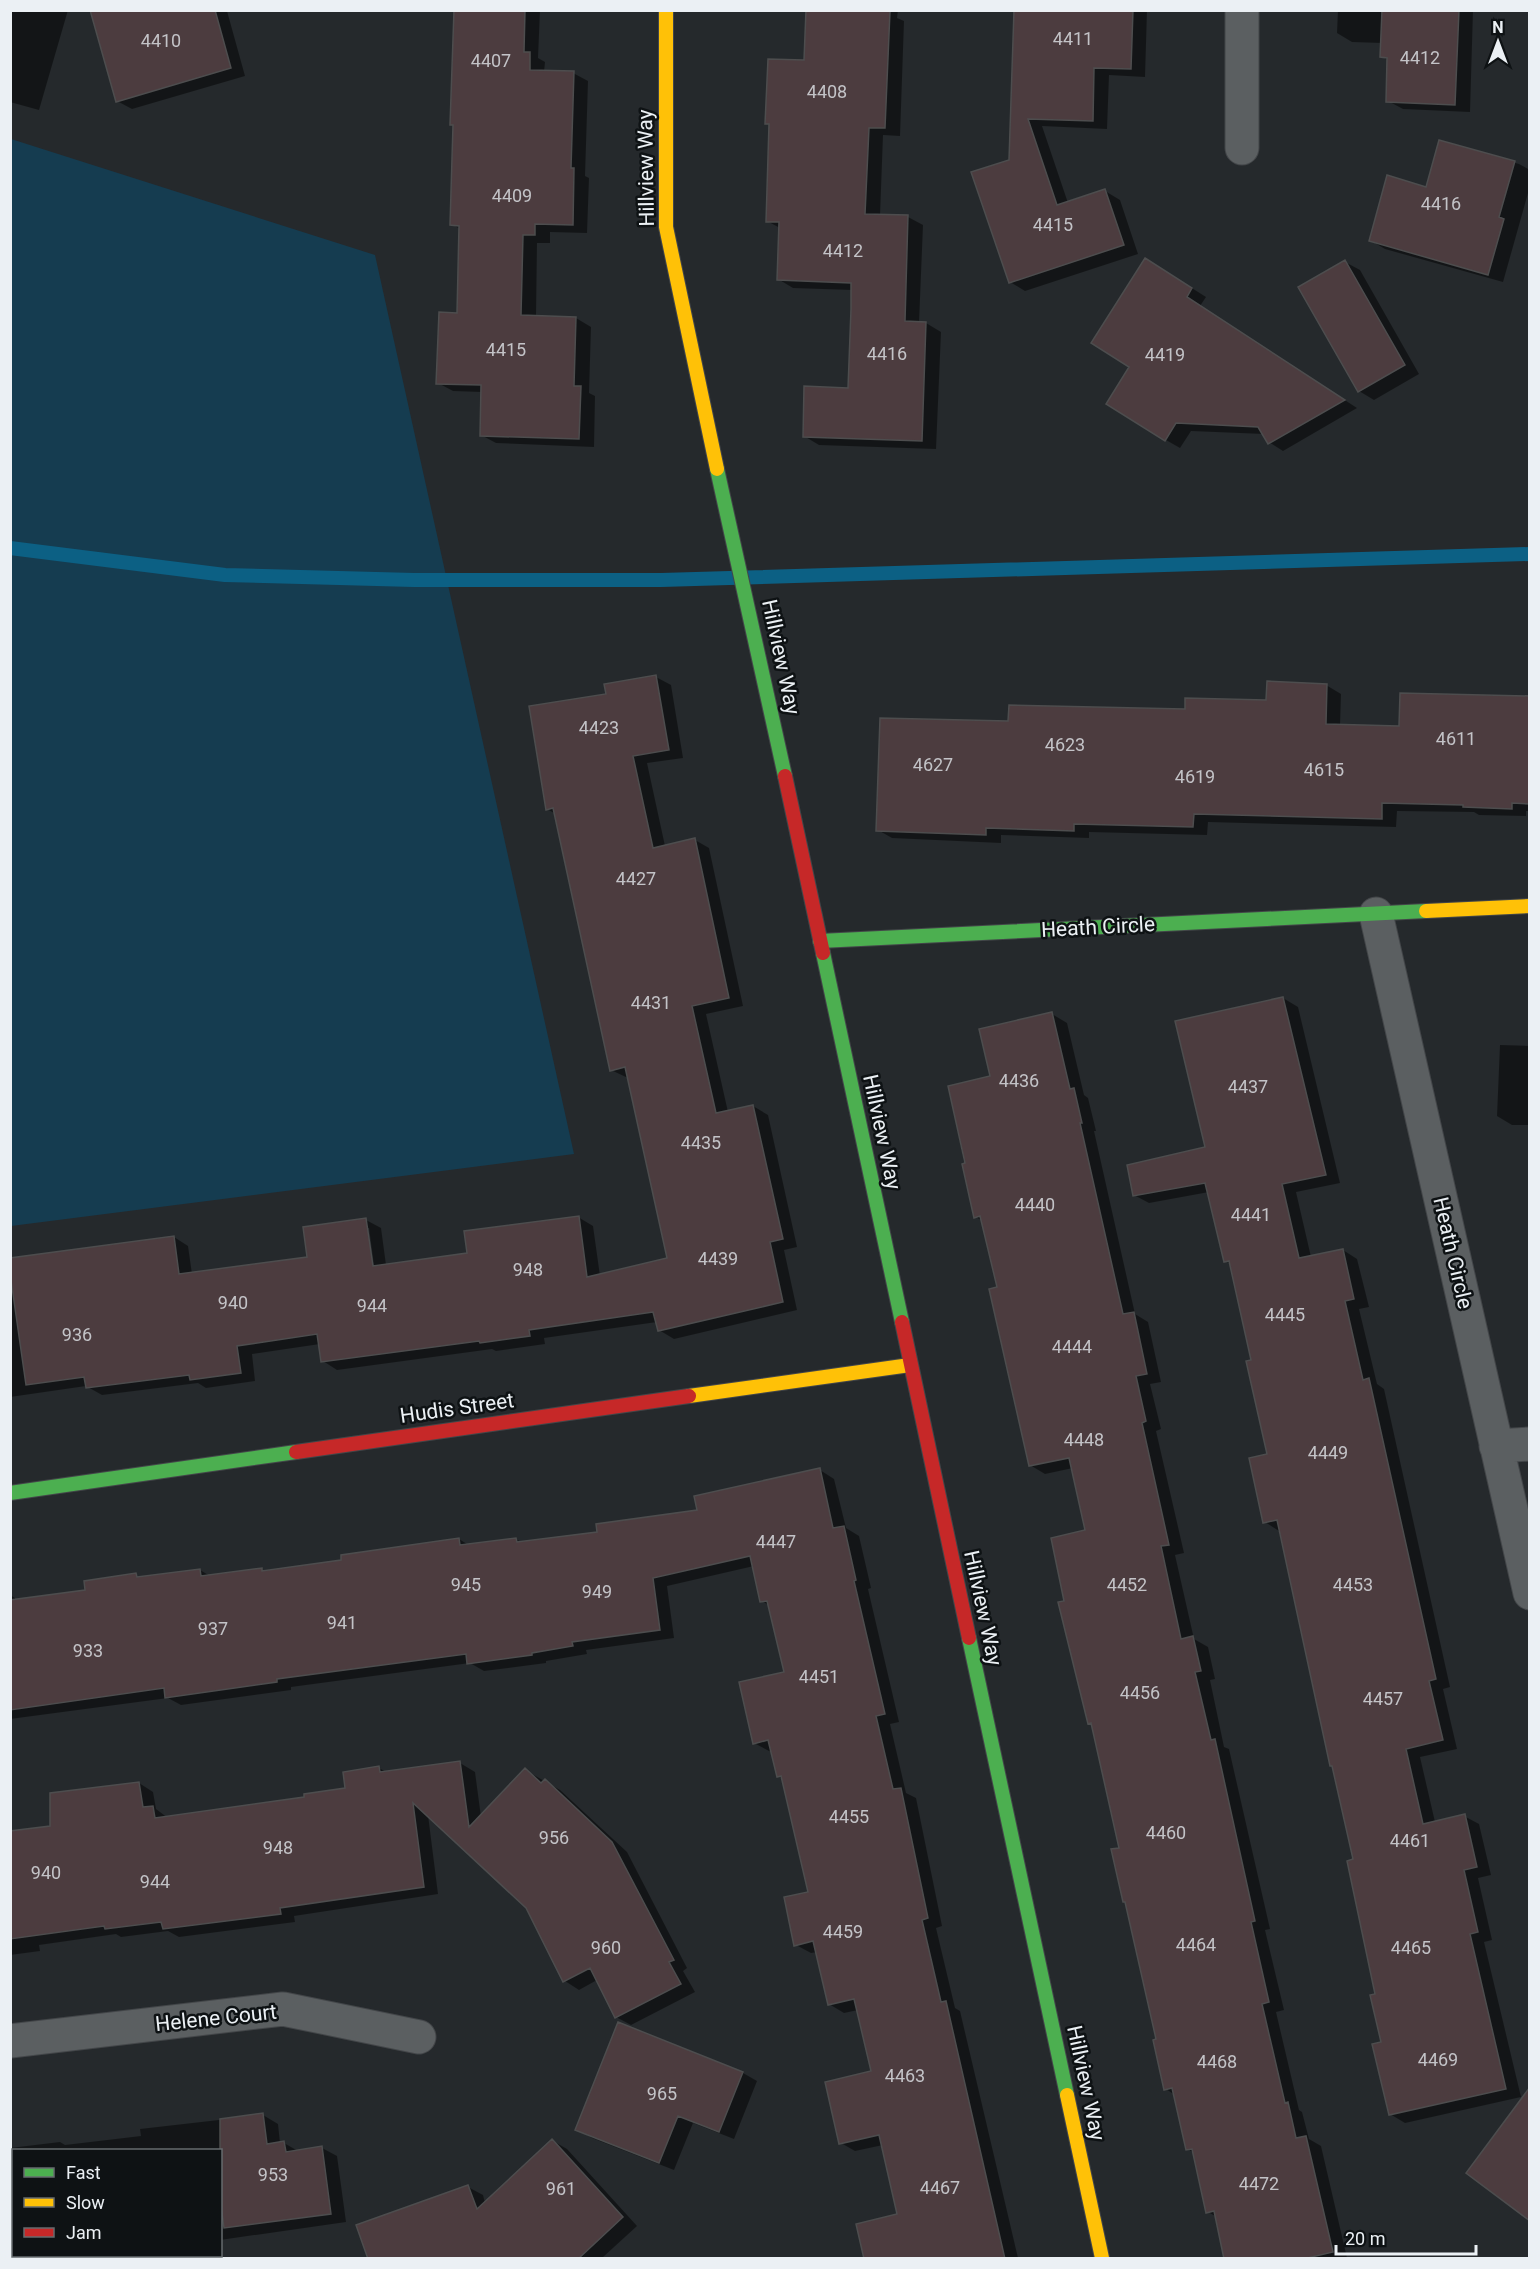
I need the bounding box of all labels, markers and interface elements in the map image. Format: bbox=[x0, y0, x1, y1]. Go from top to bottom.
north arrow bbox=[1468, 12, 1528, 72]
text: N bbox=[1492, 18, 1504, 37]
house number: 4411 bbox=[1053, 28, 1093, 49]
house number: 4410 bbox=[141, 30, 181, 51]
house number: 4412 bbox=[1400, 47, 1440, 68]
house number: 4407 bbox=[471, 50, 511, 71]
house number: 4408 bbox=[807, 81, 847, 102]
street label: Hillview Way bbox=[633, 109, 659, 227]
house number: 4409 bbox=[492, 185, 532, 206]
house number: 4416 bbox=[1421, 193, 1461, 214]
house number: 4415 bbox=[1033, 214, 1073, 235]
house number: 4412 bbox=[823, 240, 863, 261]
house number: 4415 bbox=[486, 339, 526, 360]
house number: 4416 bbox=[867, 343, 907, 364]
house number: 4419 bbox=[1145, 344, 1185, 365]
street label: Hillview Way bbox=[757, 597, 805, 717]
house number: 4423 bbox=[579, 717, 619, 738]
house number: 4611 bbox=[1436, 728, 1476, 749]
house number: 4623 bbox=[1045, 734, 1085, 755]
house number: 4627 bbox=[913, 754, 953, 775]
house number: 4615 bbox=[1304, 759, 1344, 780]
house number: 4619 bbox=[1175, 766, 1215, 787]
house number: 4427 bbox=[616, 868, 656, 889]
street label: Heath Circle bbox=[1040, 912, 1156, 942]
house number: 4431 bbox=[631, 992, 671, 1013]
house number: 4436 bbox=[999, 1070, 1039, 1091]
street label: Hillview Way bbox=[858, 1072, 906, 1192]
house number: 4437 bbox=[1228, 1076, 1268, 1097]
house number: 4435 bbox=[681, 1132, 721, 1153]
house number: 4440 bbox=[1015, 1194, 1055, 1215]
street label: Heath Circle bbox=[1428, 1195, 1478, 1311]
house number: 4441 bbox=[1231, 1204, 1271, 1225]
house number: 4439 bbox=[698, 1248, 738, 1269]
house number: 948 bbox=[513, 1259, 543, 1280]
house number: 940 bbox=[218, 1292, 248, 1313]
house number: 944 bbox=[357, 1295, 387, 1316]
house number: 4445 bbox=[1265, 1304, 1305, 1325]
house number: 936 bbox=[62, 1324, 92, 1345]
house number: 4444 bbox=[1052, 1336, 1092, 1357]
street label: Hudis Street bbox=[398, 1388, 516, 1428]
house number: 4448 bbox=[1064, 1429, 1104, 1450]
house number: 4449 bbox=[1308, 1442, 1348, 1463]
house number: 4447 bbox=[756, 1531, 796, 1552]
street label: Hillview Way bbox=[959, 1548, 1007, 1668]
house number: 945 bbox=[451, 1574, 481, 1595]
house number: 4452 bbox=[1107, 1574, 1147, 1595]
house number: 4453 bbox=[1333, 1574, 1373, 1595]
house number: 949 bbox=[582, 1581, 612, 1602]
house number: 941 bbox=[327, 1612, 357, 1633]
house number: 937 bbox=[198, 1618, 228, 1639]
house number: 933 bbox=[73, 1640, 103, 1661]
house number: 4451 bbox=[799, 1666, 839, 1687]
house number: 4456 bbox=[1120, 1682, 1160, 1703]
house number: 4457 bbox=[1363, 1688, 1403, 1709]
house number: 4455 bbox=[829, 1806, 869, 1827]
house number: 4460 bbox=[1146, 1822, 1186, 1843]
house number: 956 bbox=[539, 1827, 569, 1848]
house number: 4461 bbox=[1390, 1830, 1430, 1851]
house number: 948 bbox=[263, 1837, 293, 1858]
house number: 940 bbox=[31, 1862, 61, 1883]
house number: 944 bbox=[140, 1871, 170, 1892]
house number: 4459 bbox=[823, 1921, 863, 1942]
house number: 4464 bbox=[1176, 1934, 1216, 1955]
house number: 960 bbox=[591, 1937, 621, 1958]
house number: 4465 bbox=[1391, 1937, 1431, 1958]
street label: Helene Court bbox=[154, 2000, 278, 2036]
street label: Hillview Way bbox=[1062, 2023, 1110, 2143]
house number: 4469 bbox=[1418, 2049, 1458, 2070]
house number: 4468 bbox=[1197, 2051, 1237, 2072]
house number: 4463 bbox=[885, 2065, 925, 2086]
house number: 965 bbox=[647, 2083, 677, 2104]
legend bbox=[12, 2149, 222, 2257]
text: Fast bbox=[66, 2162, 101, 2183]
house number: 953 bbox=[258, 2164, 288, 2185]
house number: 4472 bbox=[1239, 2173, 1279, 2194]
house number: 4467 bbox=[920, 2177, 960, 2198]
house number: 961 bbox=[546, 2178, 576, 2199]
text: Slow bbox=[66, 2192, 105, 2213]
scale bar bbox=[1336, 2218, 1476, 2256]
text: Jam bbox=[66, 2222, 102, 2243]
text: 20 m bbox=[1345, 2228, 1385, 2249]

